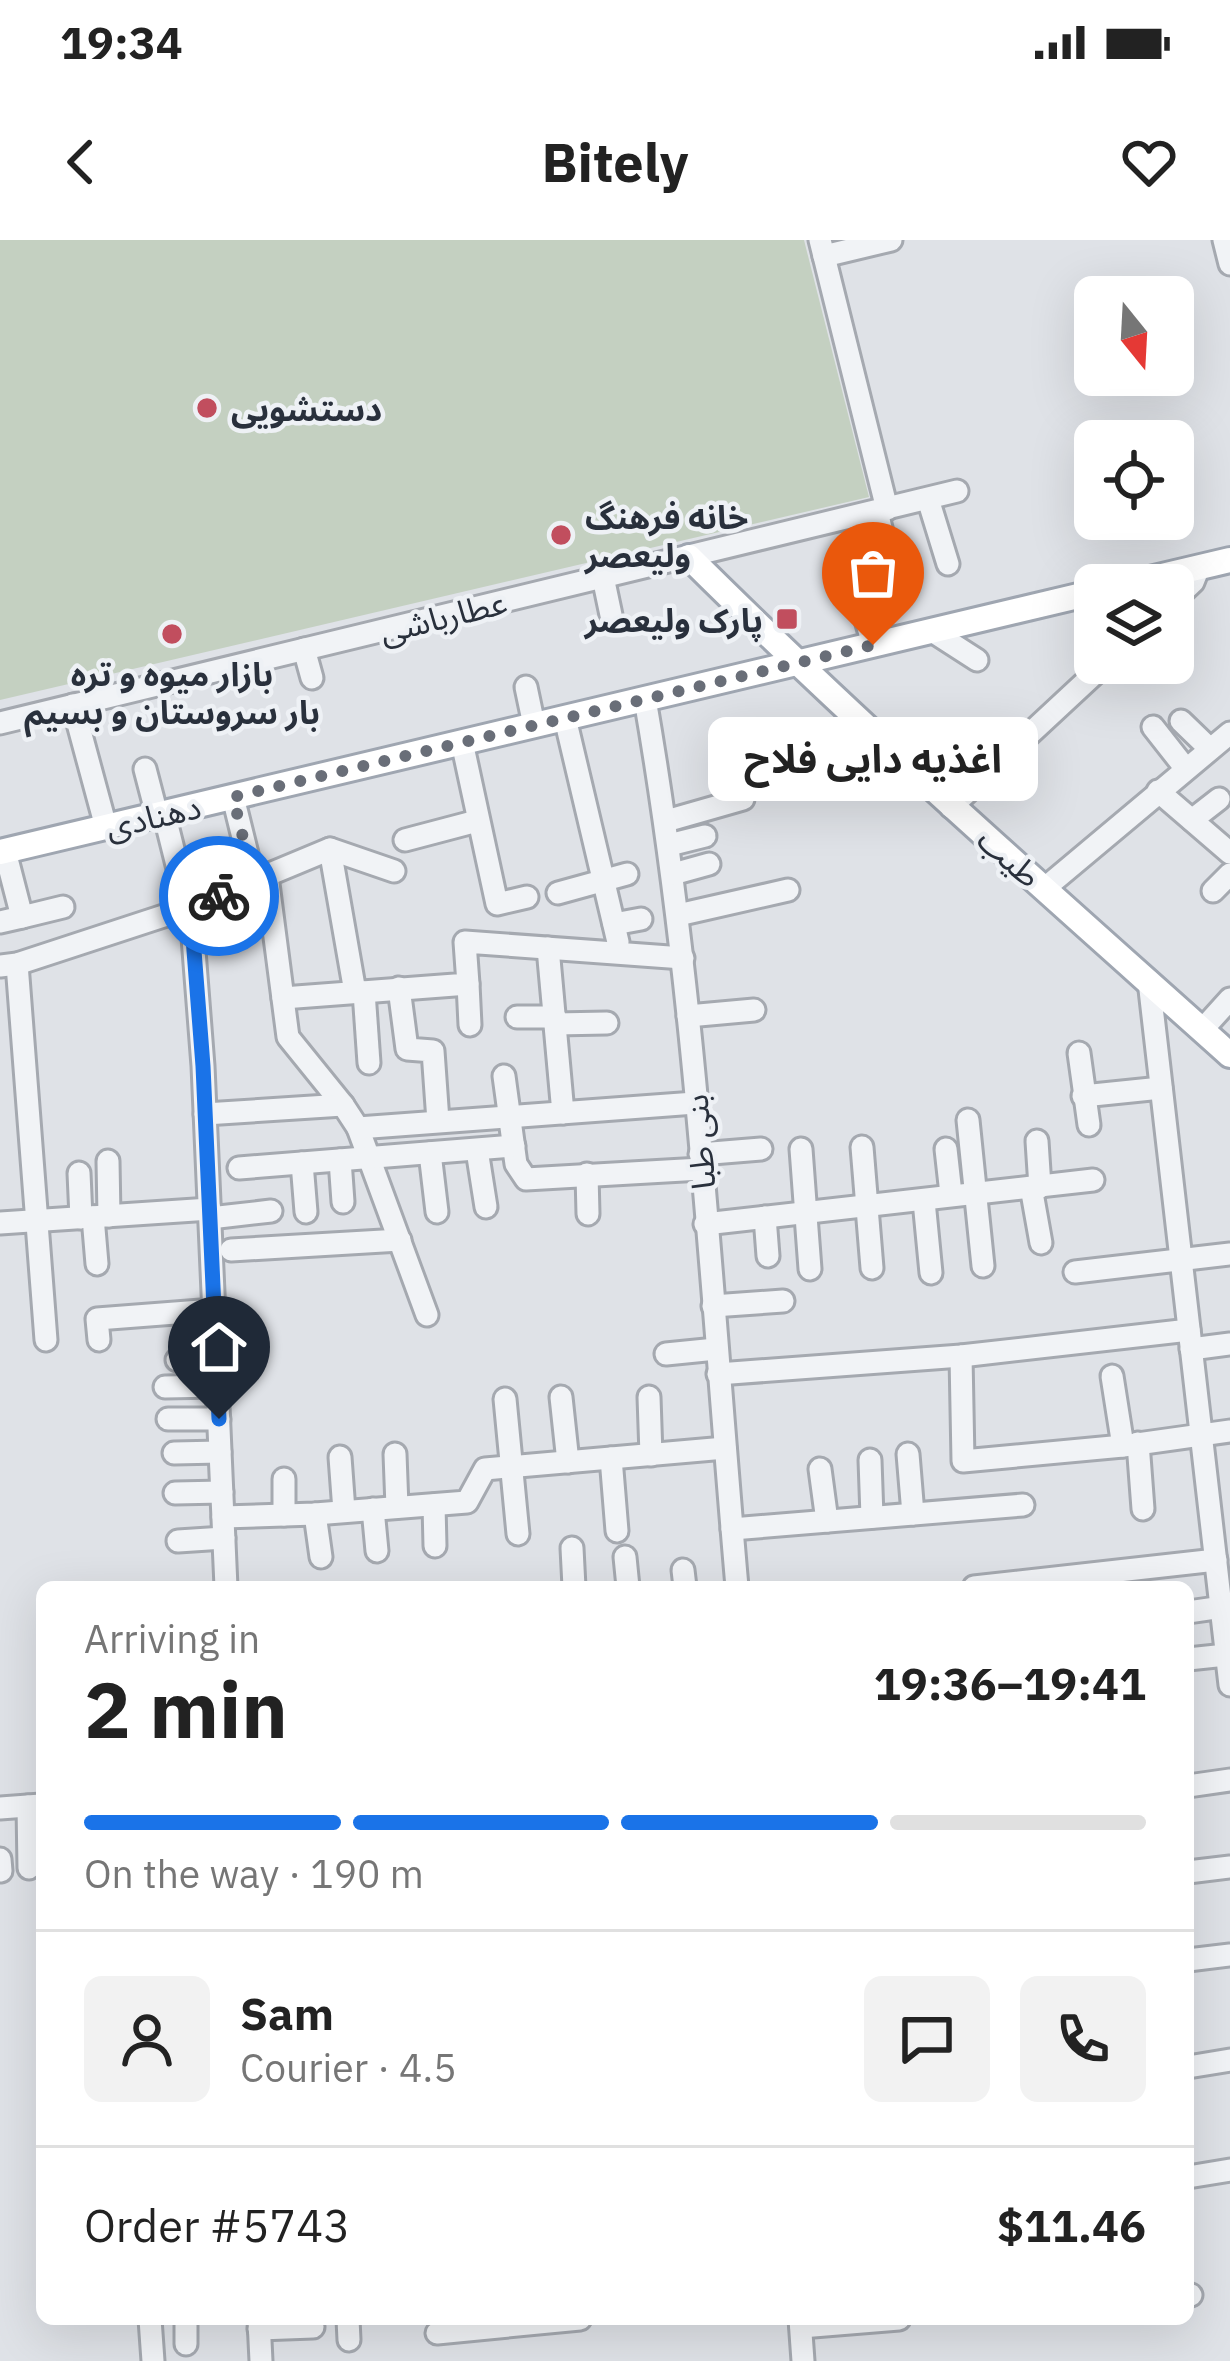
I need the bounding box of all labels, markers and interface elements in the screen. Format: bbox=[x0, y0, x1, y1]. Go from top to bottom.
text: 19:34 bbox=[60, 13, 183, 71]
text: Bitely bbox=[541, 127, 689, 197]
icon: back bbox=[48, 129, 114, 195]
icon: heart bbox=[1116, 129, 1182, 195]
north arrow bbox=[1074, 276, 1194, 396]
map controls bbox=[1074, 276, 1194, 684]
place label: دستشویی bbox=[231, 387, 382, 430]
marker: دستشویی bbox=[194, 395, 220, 421]
button: locate bbox=[1074, 420, 1194, 540]
place label: خانه فرهنگ ولیعصر bbox=[583, 495, 748, 576]
marker: خانه فرهنگ ولیعصر bbox=[548, 522, 574, 548]
pin bbox=[822, 522, 924, 645]
icon: bag bbox=[840, 540, 906, 606]
button: layers bbox=[1074, 564, 1194, 684]
street label: عطارباشی bbox=[375, 579, 511, 653]
place label: پارک ولیعصر bbox=[583, 598, 763, 642]
marker: پارک ولیعصر bbox=[774, 606, 800, 632]
marker: بازار میوه و تره بار سروستان و بسیم bbox=[159, 621, 185, 647]
place label: بازار میوه و تره بار سروستان و بسیم bbox=[24, 652, 320, 738]
callout: اغذیه دایی فلاح bbox=[708, 717, 1038, 801]
text: اغذیه دایی فلاح bbox=[744, 733, 1002, 784]
street label: دهنادی bbox=[101, 784, 205, 848]
street label: طیب bbox=[969, 818, 1051, 896]
courier bbox=[159, 836, 279, 956]
icon: bike bbox=[186, 863, 252, 929]
street label: بنی طبا bbox=[673, 1093, 725, 1191]
pin bbox=[168, 1296, 270, 1419]
icon: home bbox=[186, 1314, 252, 1380]
text: Arriving in bbox=[84, 1613, 260, 1664]
text: 19:36–19:41 bbox=[874, 1654, 1146, 1712]
text: 2 min bbox=[84, 1658, 288, 1759]
text: On the way · 190 m bbox=[84, 1848, 424, 1899]
button: person bbox=[84, 1976, 210, 2102]
button: chat bbox=[864, 1976, 990, 2102]
button: phone bbox=[1020, 1976, 1146, 2102]
text: Sam bbox=[240, 1984, 334, 2042]
text: Courier · 4.5 bbox=[240, 2042, 457, 2093]
text: Order #5743 bbox=[84, 2196, 350, 2254]
text: $11.46 bbox=[997, 2196, 1146, 2254]

